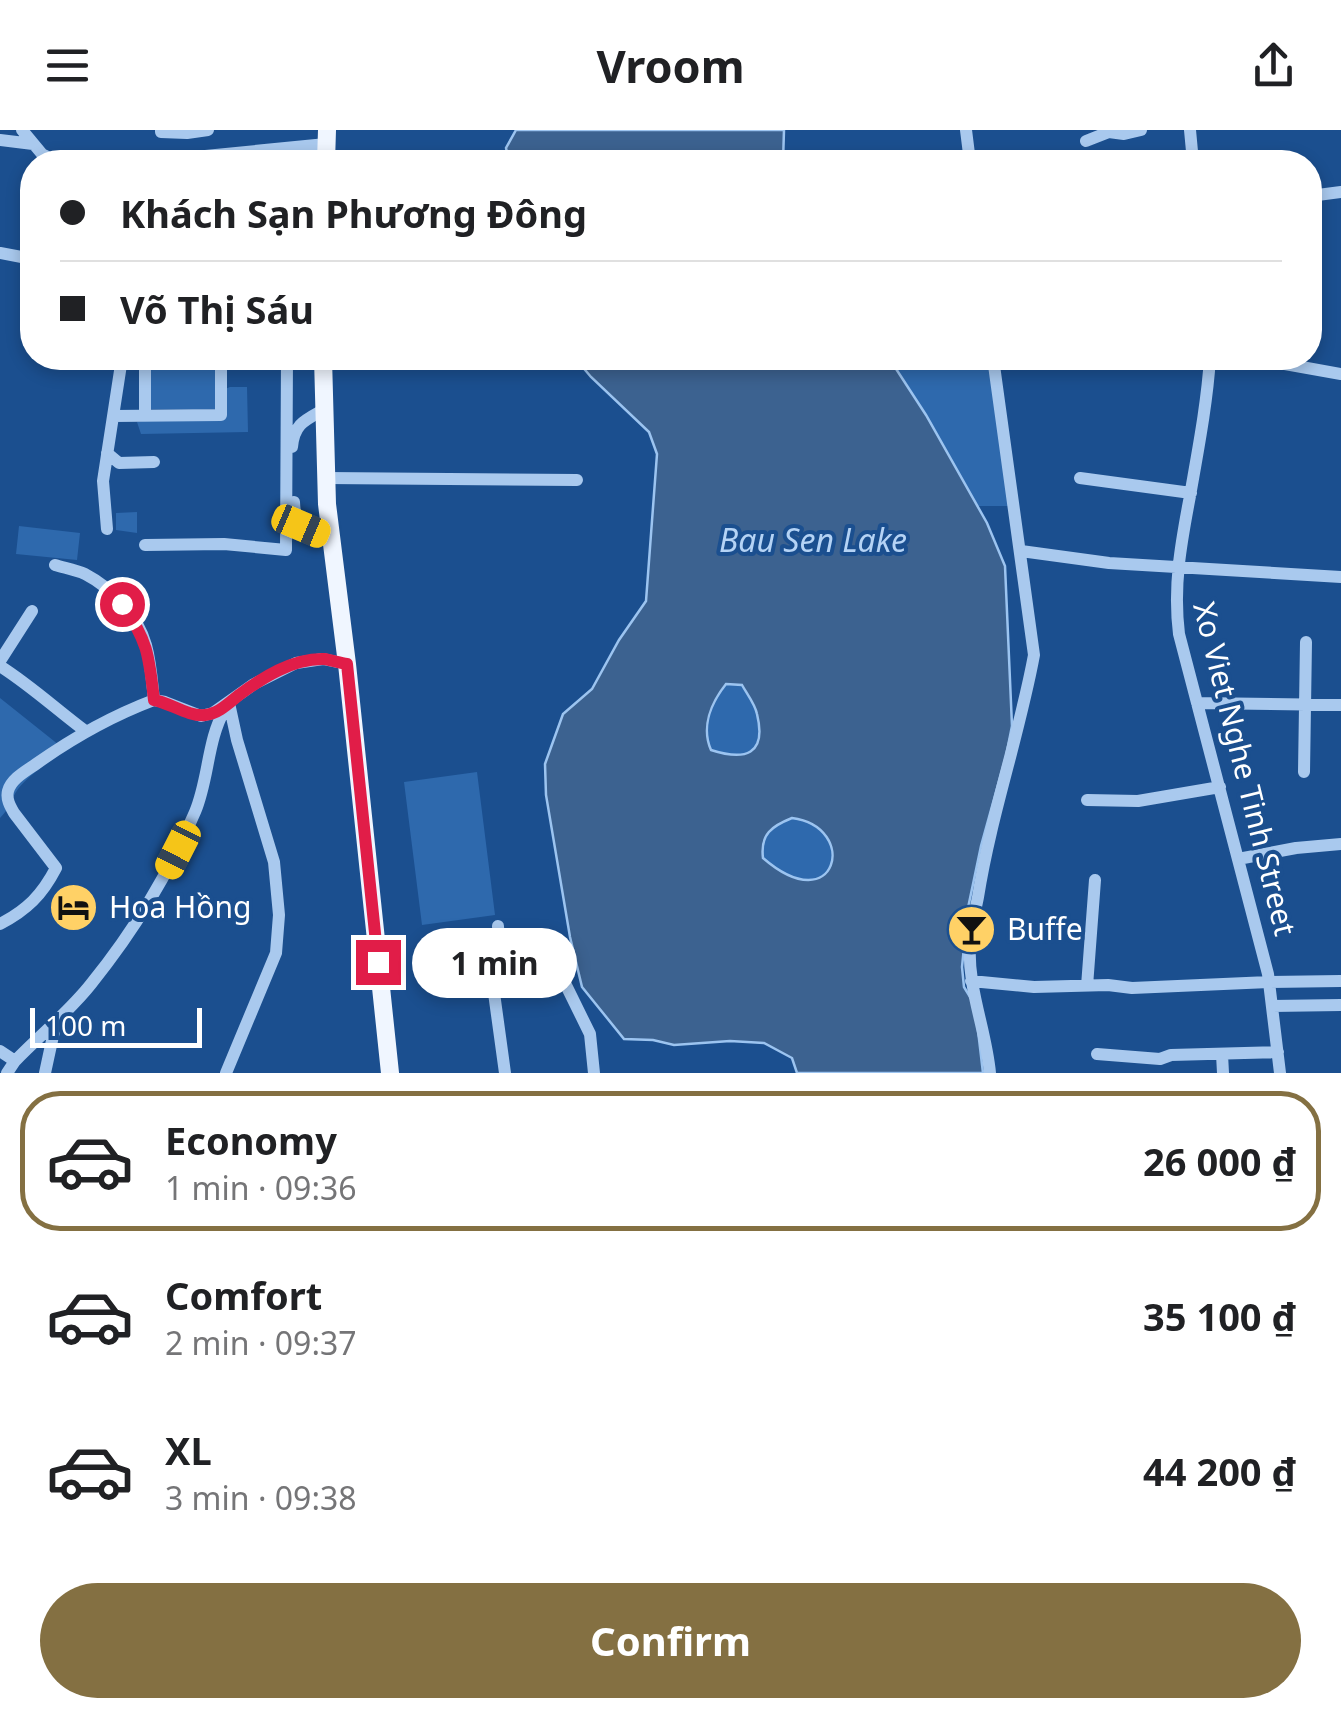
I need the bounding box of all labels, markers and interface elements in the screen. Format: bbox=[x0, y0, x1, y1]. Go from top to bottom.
text: Vroom bbox=[596, 35, 745, 96]
icon: menu bbox=[40, 38, 95, 93]
icon: share bbox=[1246, 38, 1301, 93]
text: Khách Sạn Phương Đông bbox=[120, 187, 587, 239]
text: Võ Thị Sáu bbox=[120, 283, 314, 335]
car bbox=[268, 500, 334, 552]
water label: Bau Sen Lake bbox=[719, 518, 907, 561]
route start bbox=[100, 582, 145, 627]
street label: Xo Viet Nghe Tinh Street bbox=[1184, 598, 1307, 940]
car bbox=[151, 816, 205, 884]
hotel icon: Hoa Hồng bbox=[48, 882, 100, 934]
place label: Hoa Hồng bbox=[109, 886, 251, 927]
bar icon: Buffe bbox=[946, 904, 998, 956]
place label: Buffe bbox=[1007, 908, 1083, 949]
callout: 1 min bbox=[413, 927, 578, 997]
route end bbox=[356, 940, 401, 985]
text: 1 min bbox=[450, 941, 539, 984]
scale bar bbox=[30, 1003, 202, 1048]
text: 100 m bbox=[45, 1006, 127, 1044]
text: Economy bbox=[165, 1114, 337, 1166]
icon: car bbox=[45, 1116, 135, 1206]
text: 26 000 ₫ bbox=[1143, 1135, 1296, 1187]
text: 1 min · 09:36 bbox=[165, 1166, 357, 1209]
text: Comfort bbox=[165, 1269, 322, 1321]
icon: car bbox=[45, 1271, 135, 1361]
text: 35 100 ₫ bbox=[1143, 1290, 1296, 1342]
text: 2 min · 09:37 bbox=[165, 1321, 357, 1364]
text: XL bbox=[165, 1424, 212, 1476]
icon: car bbox=[45, 1426, 135, 1516]
text: 44 200 ₫ bbox=[1143, 1445, 1296, 1497]
text: 3 min · 09:38 bbox=[165, 1476, 357, 1519]
button: Confirm bbox=[40, 1583, 1301, 1698]

